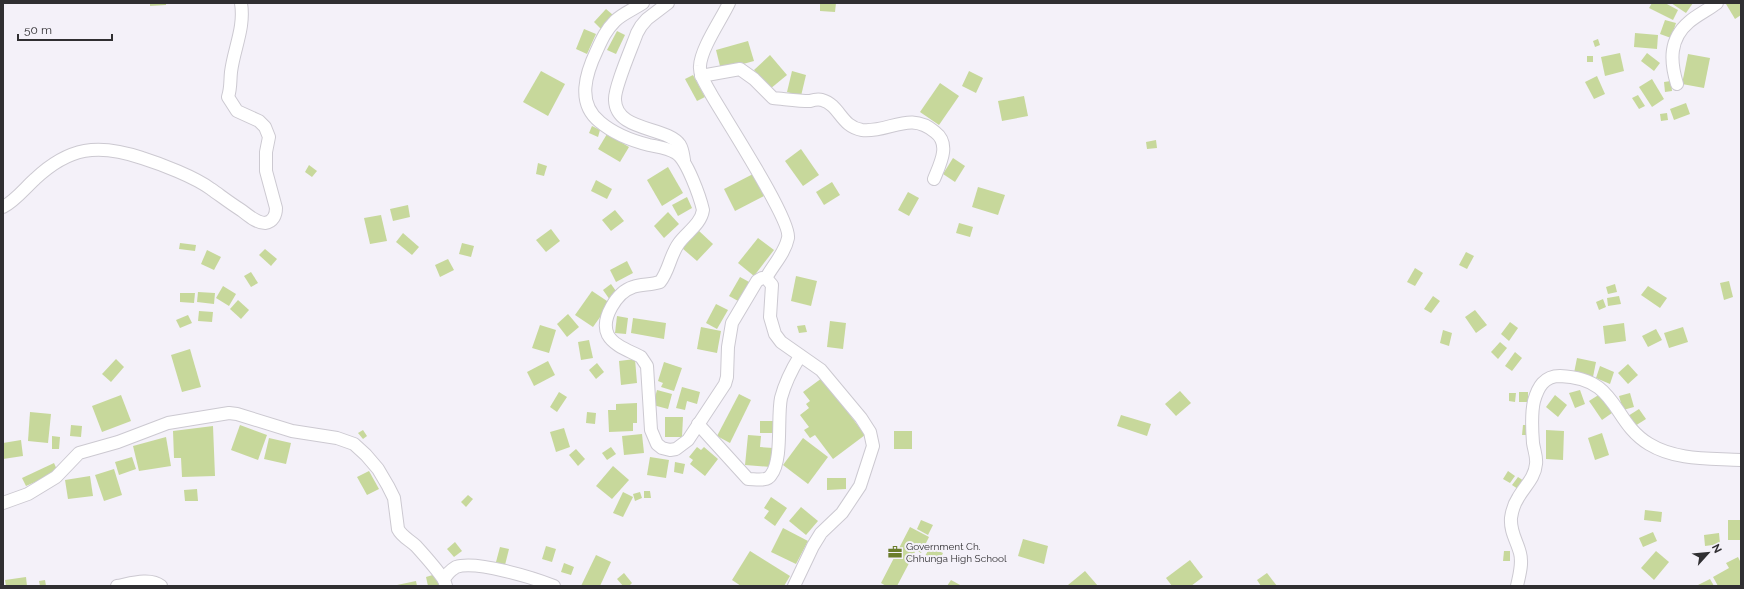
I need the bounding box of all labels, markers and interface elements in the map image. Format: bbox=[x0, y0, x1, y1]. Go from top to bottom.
scale bar bbox=[18, 16, 112, 42]
text: 50 m bbox=[24, 23, 52, 37]
north arrow bbox=[1688, 533, 1728, 573]
place label: Government Ch. Chhunga High School bbox=[906, 541, 1007, 564]
text: N bbox=[1709, 542, 1724, 555]
office icon: Government Ch. Chhunga High School bbox=[887, 544, 903, 560]

